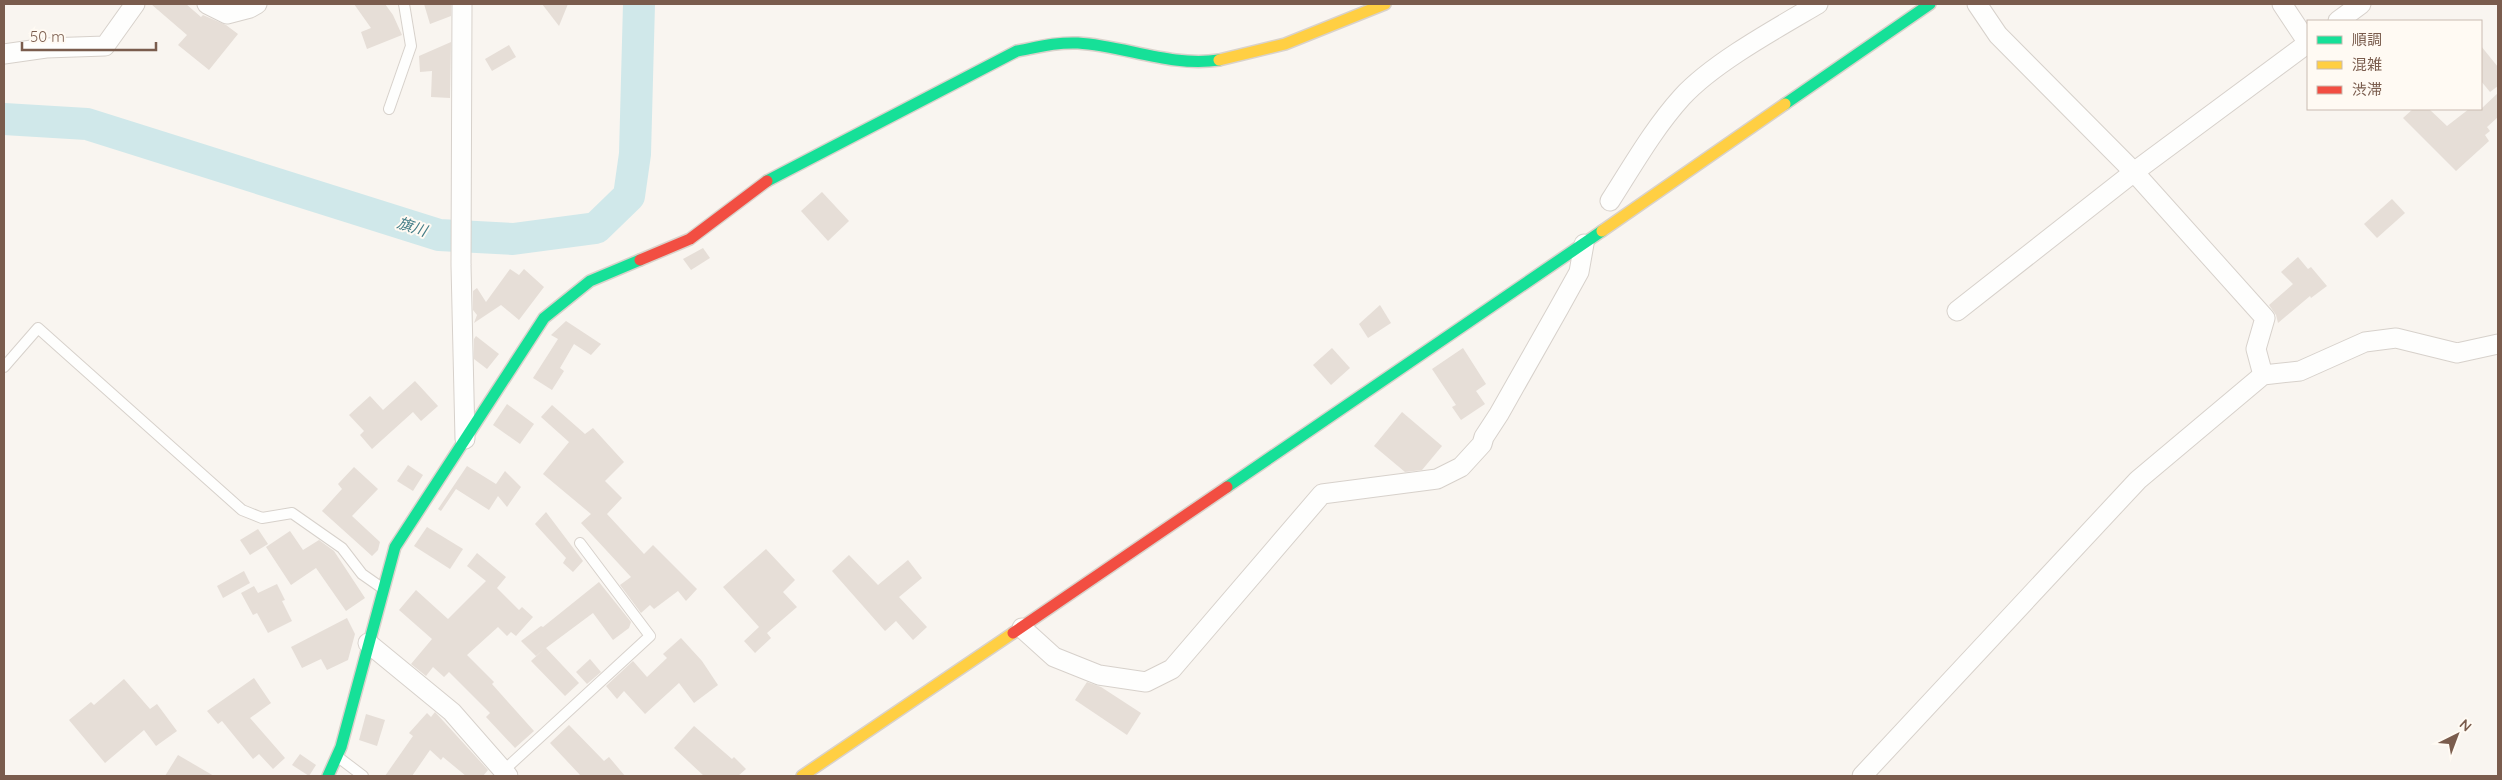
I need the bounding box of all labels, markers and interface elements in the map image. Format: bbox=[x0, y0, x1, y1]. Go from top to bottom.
scale bar bbox=[22, 20, 156, 52]
legend bbox=[2307, 20, 2482, 110]
text: 50 m bbox=[30, 27, 65, 46]
text: 順調 bbox=[2352, 30, 2382, 49]
text: 混雑 bbox=[2352, 55, 2382, 74]
text: 渋滞 bbox=[2352, 80, 2382, 99]
water label: 旗川 bbox=[395, 213, 431, 241]
north arrow bbox=[2432, 710, 2482, 760]
text: N bbox=[2456, 715, 2476, 735]

